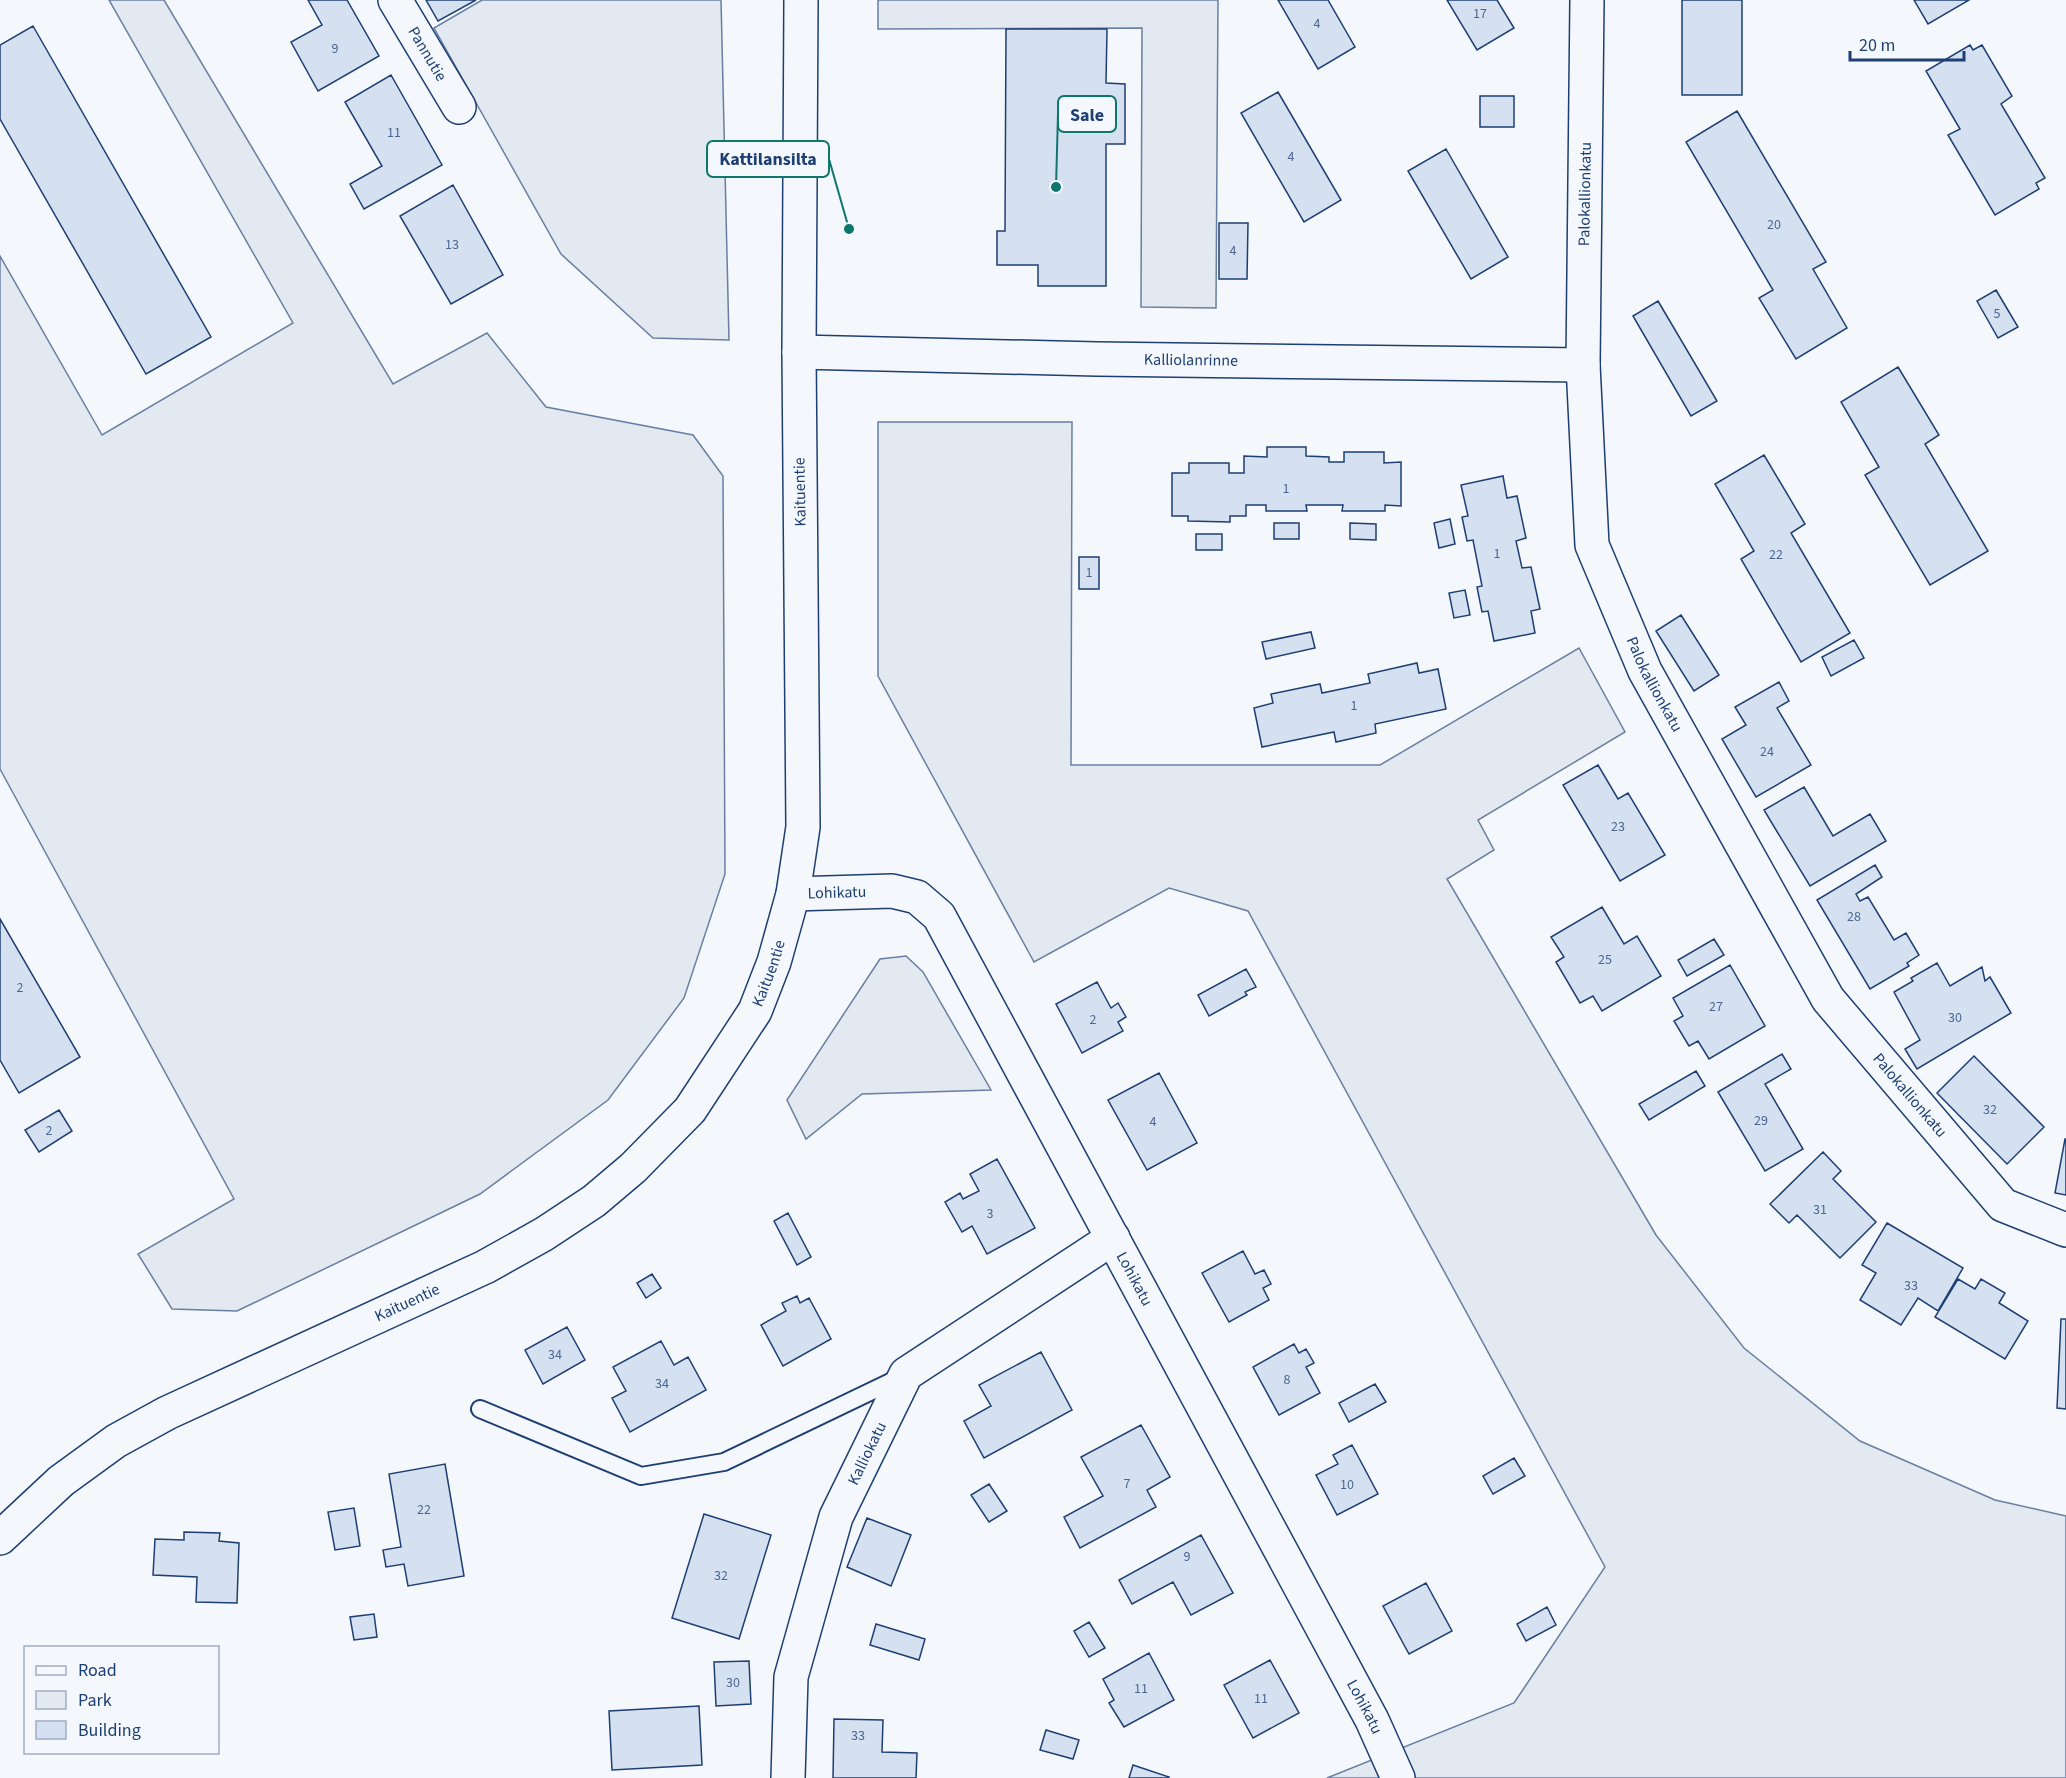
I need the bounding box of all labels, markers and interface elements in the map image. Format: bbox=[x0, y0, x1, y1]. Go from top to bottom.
house number: 17 bbox=[1473, 4, 1487, 24]
house number: 4 bbox=[1314, 14, 1321, 34]
street label: Pannutie bbox=[402, 23, 452, 86]
scale bar bbox=[1850, 24, 1964, 62]
text: 20 m bbox=[1859, 33, 1895, 58]
house number: 9 bbox=[332, 39, 339, 59]
callout: Sale bbox=[1058, 96, 1116, 132]
text: Sale bbox=[1070, 103, 1104, 128]
house number: 11 bbox=[387, 123, 401, 143]
callout: Kattilansilta bbox=[707, 141, 829, 177]
street label: Palokallionkatu bbox=[1573, 142, 1597, 246]
text: Kattilansilta bbox=[719, 147, 817, 172]
house number: 4 bbox=[1288, 147, 1295, 167]
house number: 20 bbox=[1767, 215, 1781, 235]
house number: 13 bbox=[445, 235, 459, 255]
house number: 4 bbox=[1230, 241, 1237, 261]
house number: 5 bbox=[1994, 304, 2001, 324]
street label: Kalliolanrinne bbox=[1144, 349, 1238, 372]
street label: Kaituentie bbox=[788, 457, 812, 527]
house number: 1 bbox=[1283, 479, 1290, 499]
house number: 1 bbox=[1494, 544, 1501, 564]
house number: 22 bbox=[1769, 545, 1783, 565]
house number: 1 bbox=[1086, 563, 1093, 583]
street label: Palokallionkatu bbox=[1621, 633, 1688, 736]
house number: 1 bbox=[1351, 696, 1358, 716]
house number: 24 bbox=[1760, 742, 1774, 762]
house number: 23 bbox=[1611, 817, 1625, 837]
street label: Lohikatu bbox=[807, 881, 867, 905]
house number: 28 bbox=[1847, 907, 1861, 927]
street label: Kaituentie bbox=[747, 938, 791, 1010]
house number: 25 bbox=[1598, 950, 1612, 970]
house number: 2 bbox=[17, 978, 24, 998]
house number: 27 bbox=[1709, 997, 1723, 1017]
house number: 30 bbox=[1948, 1008, 1962, 1028]
house number: 2 bbox=[1090, 1010, 1097, 1030]
street label: Palokallionkatu bbox=[1868, 1048, 1952, 1142]
house number: 32 bbox=[1983, 1100, 1997, 1120]
house number: 29 bbox=[1754, 1111, 1768, 1131]
house number: 4 bbox=[1150, 1112, 1157, 1132]
house number: 2 bbox=[46, 1121, 53, 1141]
house number: 31 bbox=[1813, 1200, 1827, 1220]
house number: 3 bbox=[987, 1204, 994, 1224]
street label: Lohikatu bbox=[1111, 1248, 1158, 1310]
house number: 33 bbox=[1904, 1276, 1918, 1296]
street label: Kaituentie bbox=[371, 1278, 443, 1327]
house number: 34 bbox=[548, 1345, 562, 1365]
house number: 8 bbox=[1284, 1370, 1291, 1390]
house number: 34 bbox=[655, 1374, 669, 1394]
street label: Kalliokatu bbox=[842, 1418, 892, 1489]
house number: 7 bbox=[1124, 1474, 1131, 1494]
house number: 10 bbox=[1340, 1475, 1354, 1495]
house number: 22 bbox=[417, 1500, 431, 1520]
house number: 9 bbox=[1184, 1547, 1191, 1567]
house number: 32 bbox=[714, 1566, 728, 1586]
legend bbox=[24, 1646, 219, 1754]
text: Road bbox=[78, 1658, 117, 1683]
house number: 30 bbox=[726, 1673, 740, 1693]
street label: Lohikatu bbox=[1341, 1676, 1388, 1738]
house number: 11 bbox=[1134, 1679, 1148, 1699]
text: Park bbox=[78, 1688, 112, 1713]
house number: 11 bbox=[1254, 1689, 1268, 1709]
text: Building bbox=[78, 1718, 141, 1743]
house number: 33 bbox=[851, 1726, 865, 1746]

